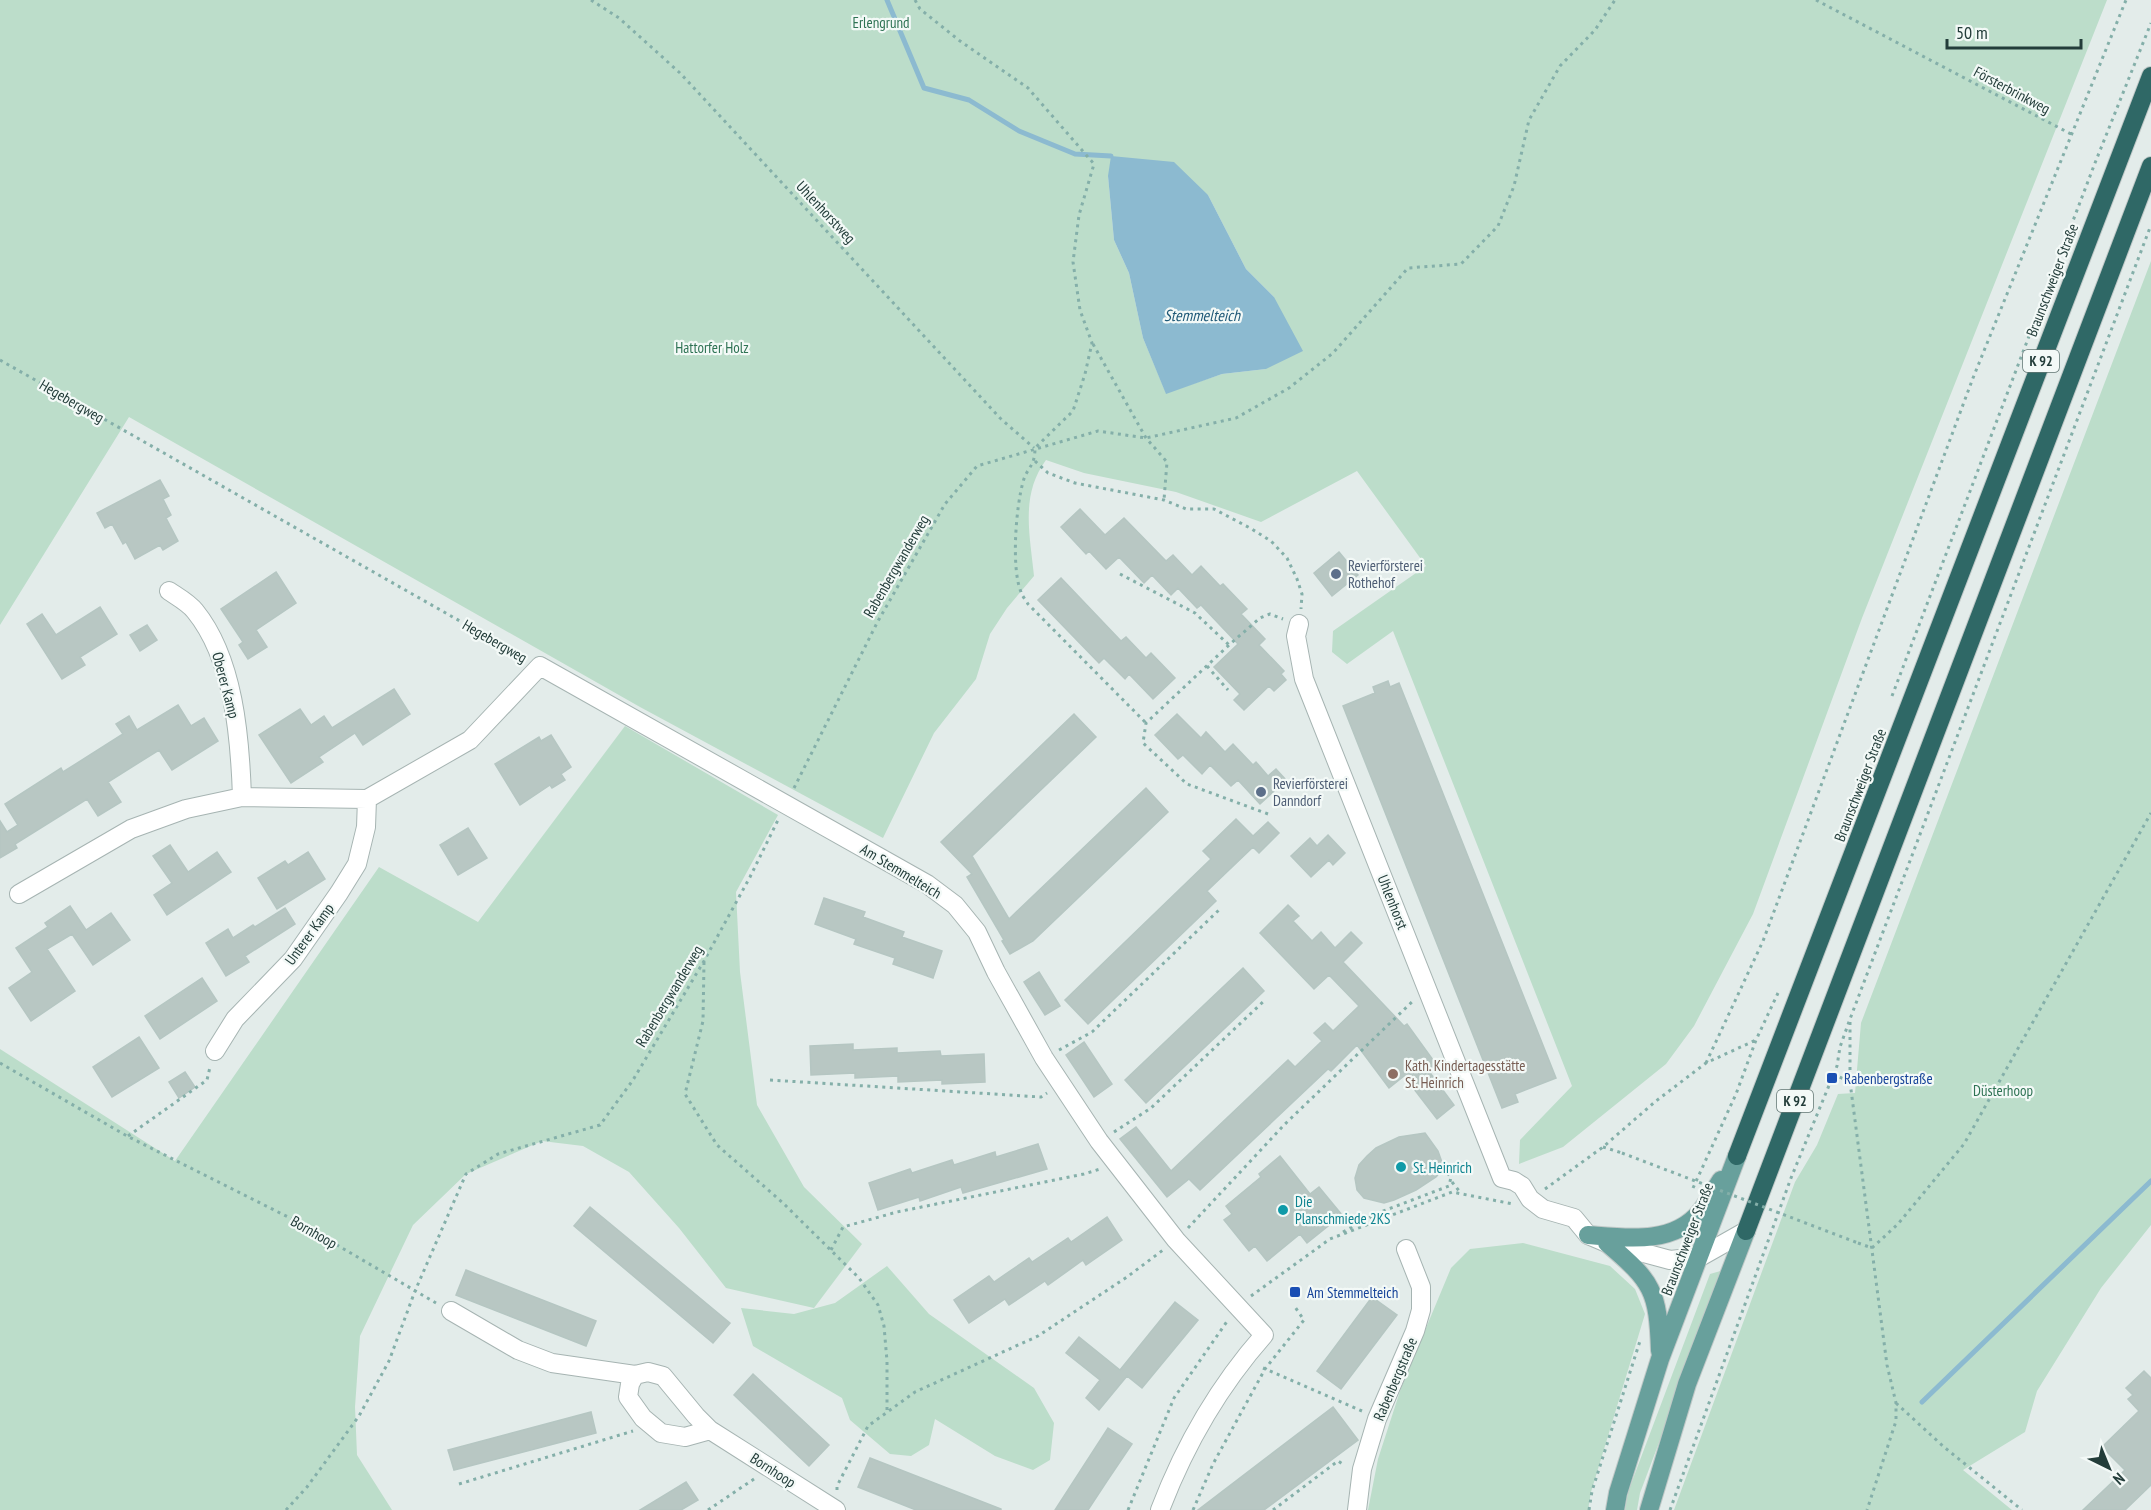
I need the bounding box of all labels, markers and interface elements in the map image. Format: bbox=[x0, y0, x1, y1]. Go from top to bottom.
scale bar bbox=[1947, 12, 2080, 50]
park label: Erlengrund bbox=[852, 13, 910, 32]
text: 50 m bbox=[1956, 21, 1988, 44]
street label: Försterbrinkweg bbox=[1971, 62, 2053, 118]
street label: Uhlenhorstweg bbox=[792, 177, 860, 247]
street label: Braunschweiger Straße bbox=[2022, 221, 2082, 339]
water label: Stemmelteich bbox=[1164, 305, 1241, 325]
park label: Hattorfer Holz bbox=[675, 338, 749, 357]
road number: K 92 bbox=[2023, 350, 2059, 372]
street label: Hegebergweg bbox=[36, 375, 108, 427]
street label: Rabenbergwanderweg bbox=[859, 511, 933, 621]
place label: Revierförsterei Rothehof bbox=[1348, 556, 1423, 592]
marker: Revierförsterei Rothehof bbox=[1329, 567, 1343, 581]
street label: Hegebergweg bbox=[459, 615, 531, 667]
street label: Oberer Kamp bbox=[208, 650, 244, 720]
street label: Braunschweiger Straße bbox=[1830, 726, 1890, 844]
place label: Revierförsterei Danndorf bbox=[1273, 774, 1348, 810]
marker: Revierförsterei Danndorf bbox=[1254, 785, 1268, 799]
street label: Am Stemmelteich bbox=[857, 839, 945, 903]
street label: Uhlenhorst bbox=[1374, 872, 1412, 932]
street label: Unterer Kamp bbox=[280, 899, 338, 969]
street label: Rabenbergwanderweg bbox=[631, 942, 707, 1050]
place label: Kath. Kindertagesstätte St. Heinrich bbox=[1405, 1056, 1525, 1092]
marker: Kath. Kindertagesstätte St. Heinrich bbox=[1386, 1067, 1400, 1081]
place label: Rabenbergstraße bbox=[1844, 1069, 1933, 1088]
marker: Rabenbergstraße bbox=[1825, 1071, 1839, 1085]
park label: Düsterhoop bbox=[1973, 1081, 2033, 1100]
road number: K 92 bbox=[1777, 1090, 1813, 1112]
place label: St. Heinrich bbox=[1413, 1158, 1472, 1177]
marker: St. Heinrich bbox=[1394, 1160, 1408, 1174]
street label: Braunschweiger Straße bbox=[1657, 1180, 1717, 1298]
place label: Die Planschmiede 2KS bbox=[1295, 1192, 1391, 1228]
marker: Die Planschmiede 2KS bbox=[1276, 1203, 1290, 1217]
street label: Bornhoop bbox=[287, 1211, 341, 1253]
place label: Am Stemmelteich bbox=[1307, 1283, 1398, 1302]
marker: Am Stemmelteich bbox=[1288, 1285, 1302, 1299]
street label: Rabenbergstraße bbox=[1369, 1335, 1421, 1423]
north arrow bbox=[2079, 1438, 2139, 1498]
street label: Bornhoop bbox=[747, 1448, 799, 1492]
text: N bbox=[2109, 1469, 2129, 1489]

